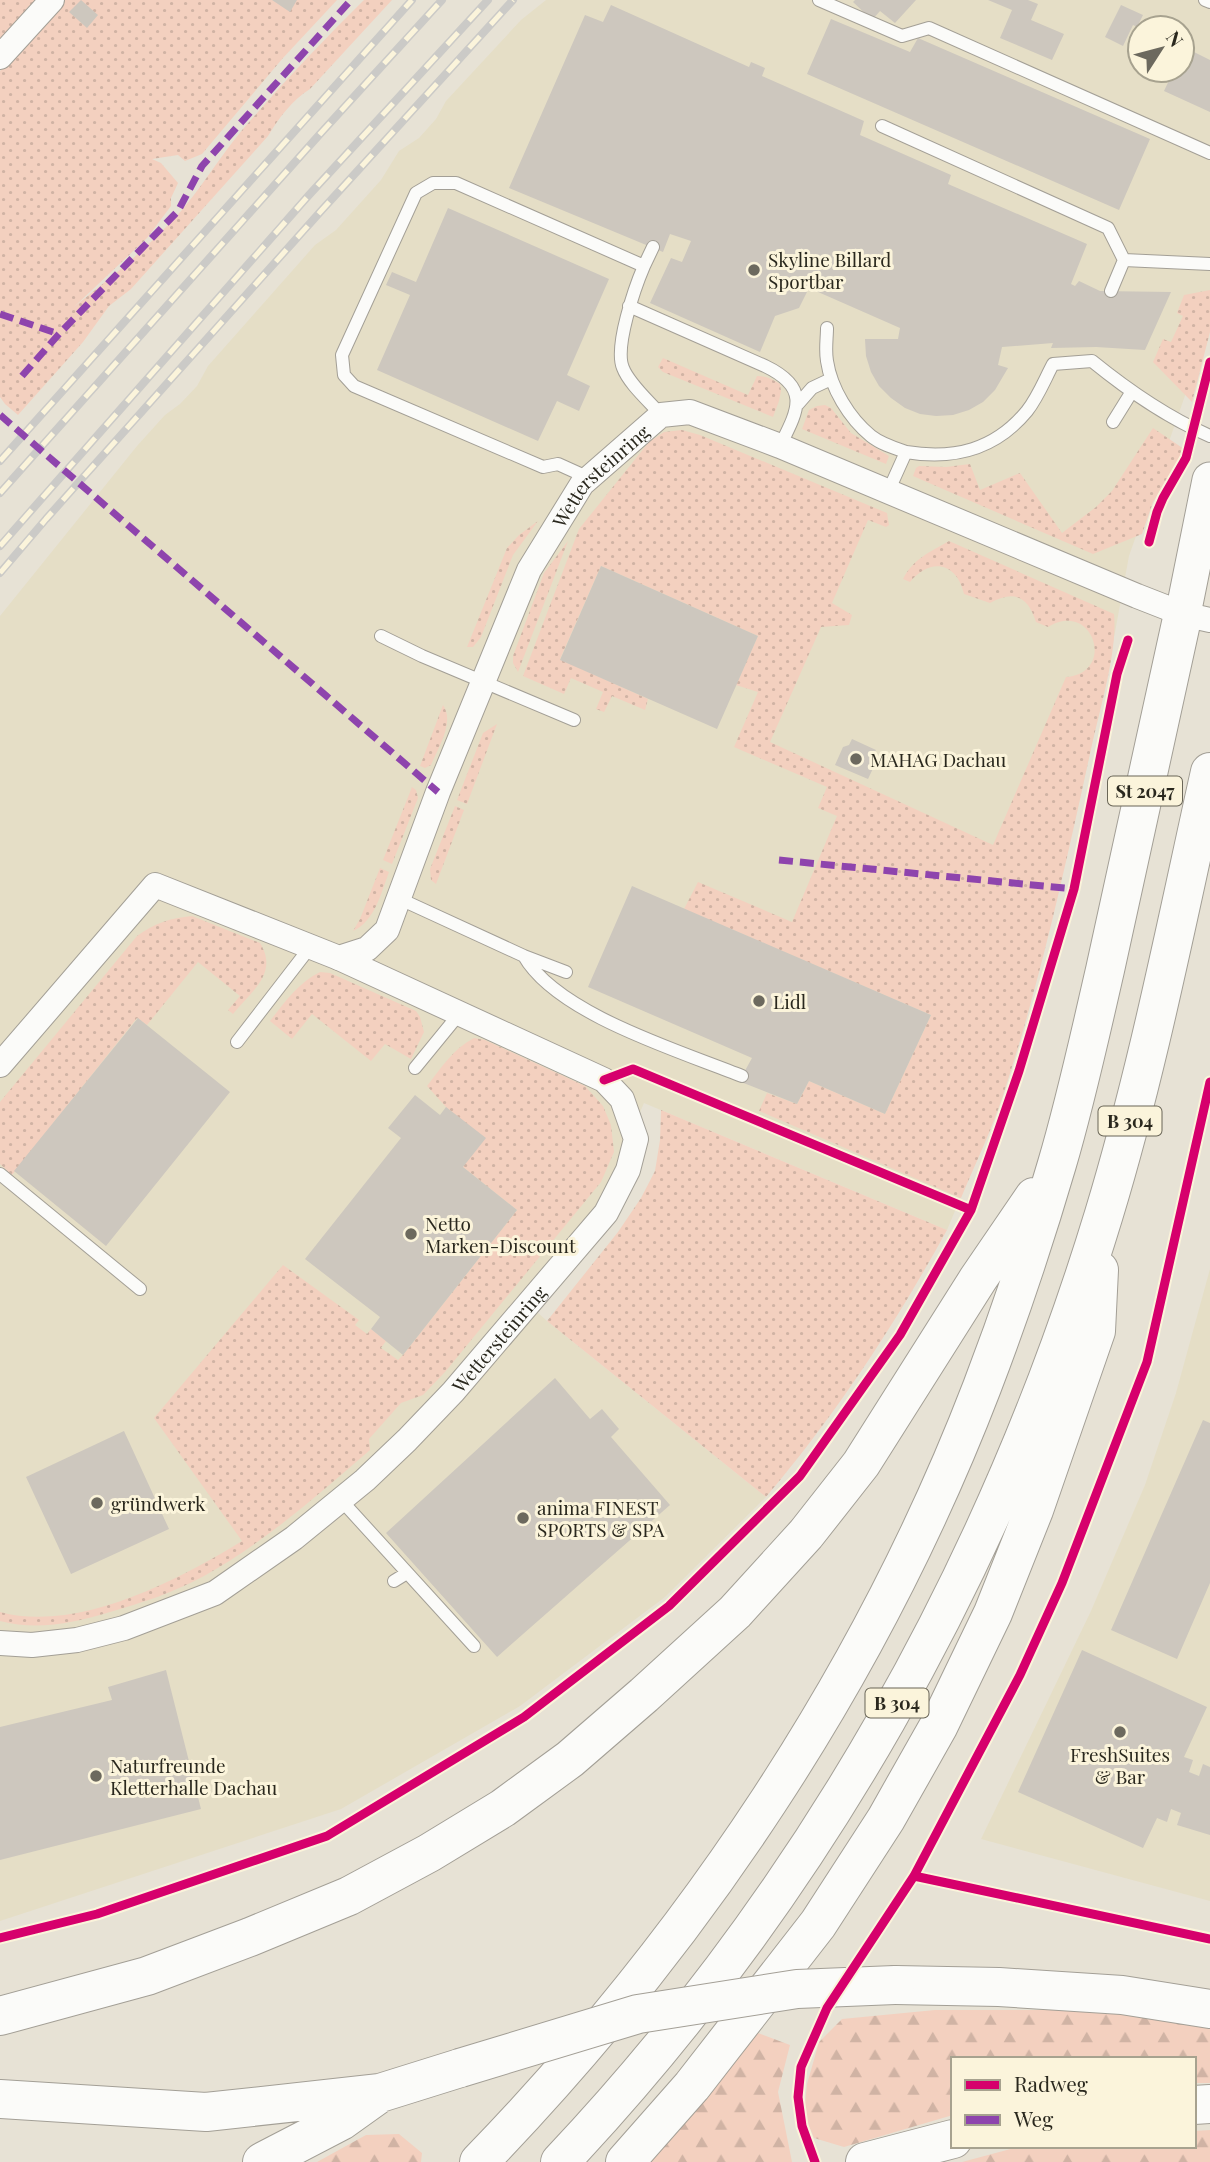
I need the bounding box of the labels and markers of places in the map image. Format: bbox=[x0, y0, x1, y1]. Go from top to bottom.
place label: Skyline Billard Sportbar bbox=[768, 246, 891, 294]
marker: Skyline Billard Sportbar bbox=[746, 262, 762, 278]
place label: MAHAG Dachau bbox=[870, 746, 1006, 772]
marker: MAHAG Dachau bbox=[848, 751, 864, 767]
place label: Lidl bbox=[773, 988, 807, 1014]
marker: Lidl bbox=[751, 993, 767, 1009]
place label: Netto Marken-Discount bbox=[425, 1210, 576, 1258]
marker: Netto Marken-Discount bbox=[403, 1226, 419, 1242]
place label: gründwerk bbox=[111, 1490, 206, 1516]
place label: anima FINEST SPORTS & SPA bbox=[537, 1494, 666, 1542]
marker: gründwerk bbox=[89, 1495, 105, 1511]
marker: anima FINEST SPORTS & SPA bbox=[515, 1510, 531, 1526]
marker: FreshSuites & Bar bbox=[1112, 1724, 1128, 1740]
place label: FreshSuites & Bar bbox=[1070, 1741, 1170, 1789]
place label: Naturfreunde Kletterhalle Dachau bbox=[110, 1752, 277, 1800]
marker: Naturfreunde Kletterhalle Dachau bbox=[88, 1768, 104, 1784]

